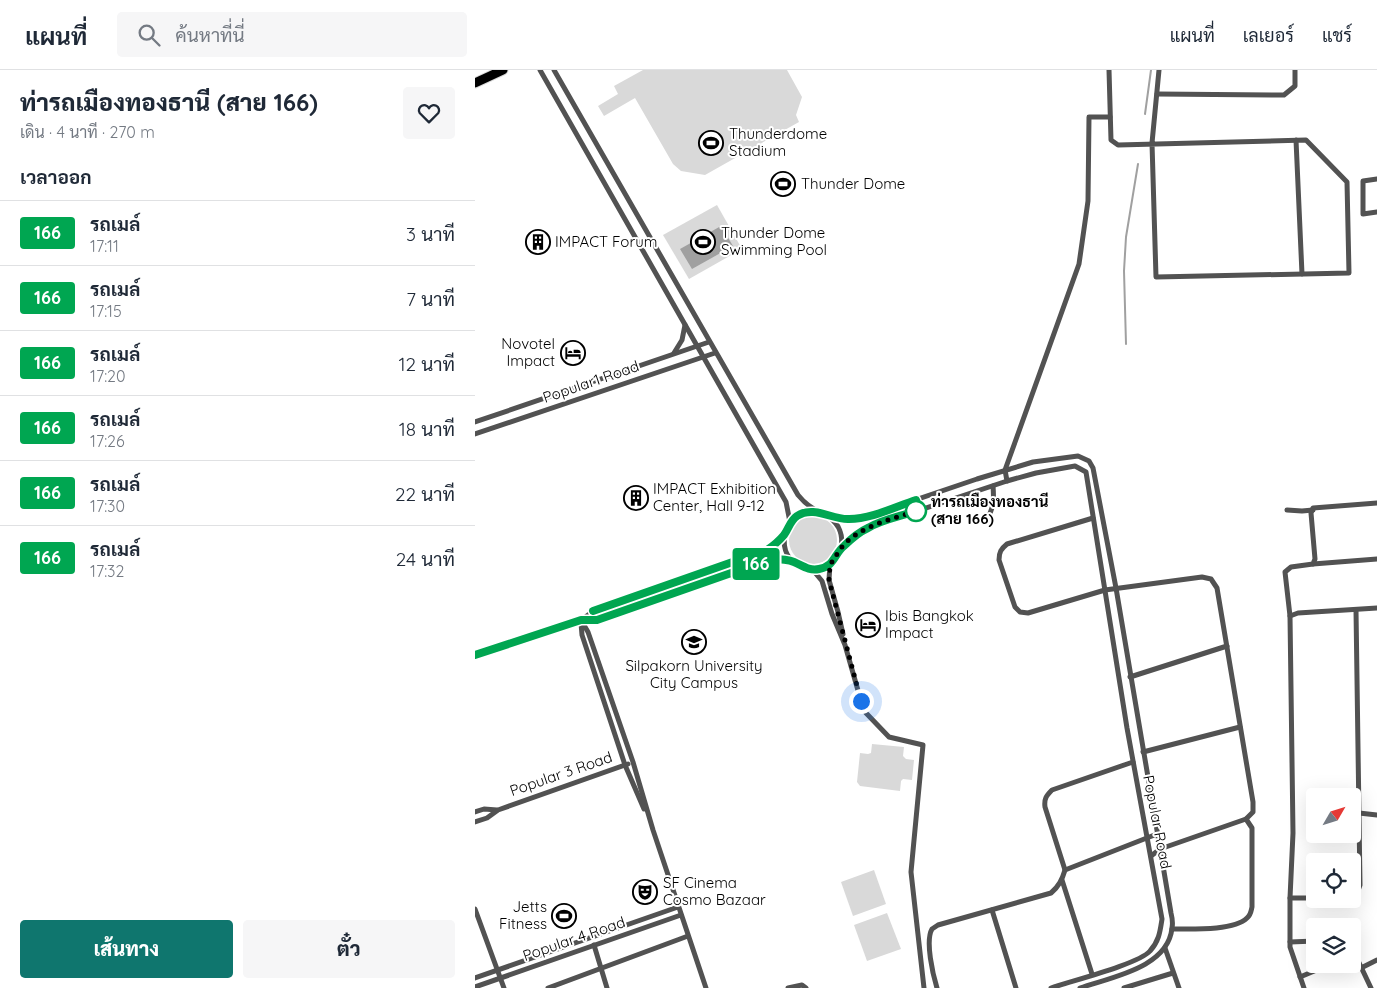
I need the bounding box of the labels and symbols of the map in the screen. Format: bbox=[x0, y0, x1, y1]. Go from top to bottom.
place label: Thunderdome Stadium bbox=[729, 124, 827, 160]
sports icon: Thunderdome Stadium bbox=[698, 130, 724, 156]
sports icon: Thunder Dome bbox=[770, 171, 796, 197]
place label: Thunder Dome bbox=[801, 174, 905, 193]
place label: Thunder Dome Swimming Pool bbox=[721, 223, 827, 259]
building icon: IMPACT Forum bbox=[525, 229, 551, 255]
sports icon: Thunder Dome Swimming Pool bbox=[690, 229, 716, 255]
place label: IMPACT Forum bbox=[555, 232, 657, 251]
place label: Novotel Impact bbox=[501, 334, 555, 370]
hotel icon: Novotel Impact bbox=[560, 340, 586, 366]
street label: Popular1 Road bbox=[540, 356, 642, 407]
place label: IMPACT Exhibition Center, Hall 9-12 bbox=[653, 479, 776, 515]
building icon: IMPACT Exhibition Center, Hall 9-12 bbox=[623, 485, 649, 511]
place label: ท่ารถเมืองทองธานี (สาย 166) bbox=[931, 492, 1049, 528]
marker: ท่ารถเมืองทองธานี (สาย 166) bbox=[905, 500, 927, 522]
line badge: 166 bbox=[727, 548, 785, 580]
place label: Ibis Bangkok Impact bbox=[885, 606, 974, 642]
hotel icon: Ibis Bangkok Impact bbox=[855, 612, 881, 638]
school or university icon: Silpakorn University City Campus bbox=[681, 629, 707, 655]
place label: Silpakorn University City Campus bbox=[625, 656, 763, 692]
your location bbox=[849, 689, 874, 714]
street label: Popular 3 Road bbox=[507, 747, 615, 800]
street label: Popular Road bbox=[1139, 773, 1176, 870]
north arrow bbox=[1306, 788, 1361, 842]
place label: SF Cinema Cosmo Bazaar bbox=[663, 873, 766, 909]
theatre icon: SF Cinema Cosmo Bazaar bbox=[632, 879, 658, 905]
place label: Jetts Fitness bbox=[499, 897, 547, 933]
sports icon: Jetts Fitness bbox=[551, 903, 577, 929]
street label: Popular 4 Road bbox=[520, 912, 628, 965]

